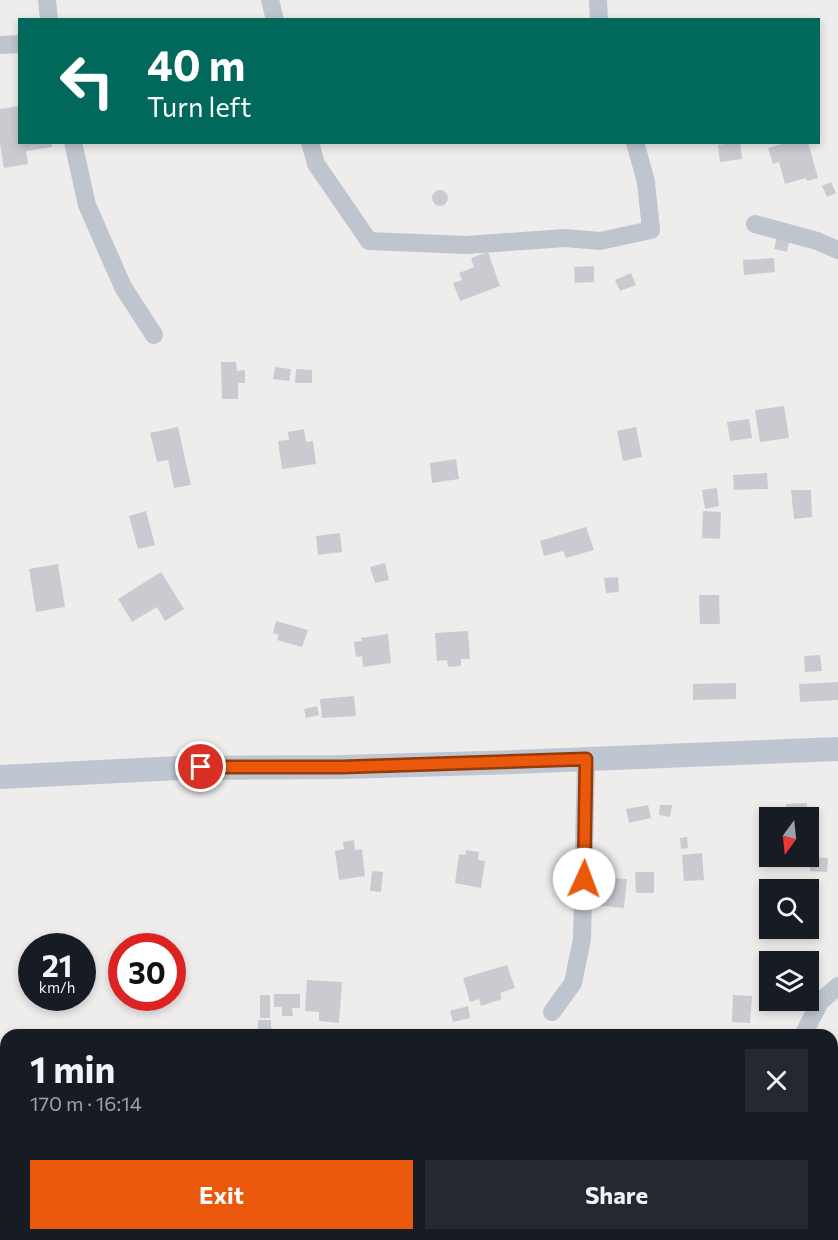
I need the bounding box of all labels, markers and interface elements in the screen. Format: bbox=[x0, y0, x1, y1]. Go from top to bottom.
text: 40 m bbox=[147, 38, 245, 90]
icon: left bbox=[48, 42, 126, 120]
text: Turn left bbox=[147, 90, 251, 123]
pin bbox=[175, 741, 226, 792]
icon: arrive bbox=[184, 750, 217, 783]
north arrow bbox=[759, 807, 819, 867]
map controls bbox=[759, 807, 819, 1011]
position arrow bbox=[552, 847, 616, 911]
button: search bbox=[759, 879, 819, 939]
speed limit sign: 30 bbox=[108, 933, 186, 1011]
text: 21 bbox=[42, 946, 72, 983]
button: layers bbox=[759, 951, 819, 1011]
text: km/h bbox=[39, 978, 75, 996]
text: 1 min bbox=[30, 1046, 115, 1090]
button: close bbox=[745, 1049, 808, 1112]
text: 170 m · 16:14 bbox=[30, 1091, 142, 1115]
button: Exit bbox=[30, 1160, 413, 1229]
button: Share bbox=[425, 1160, 808, 1229]

